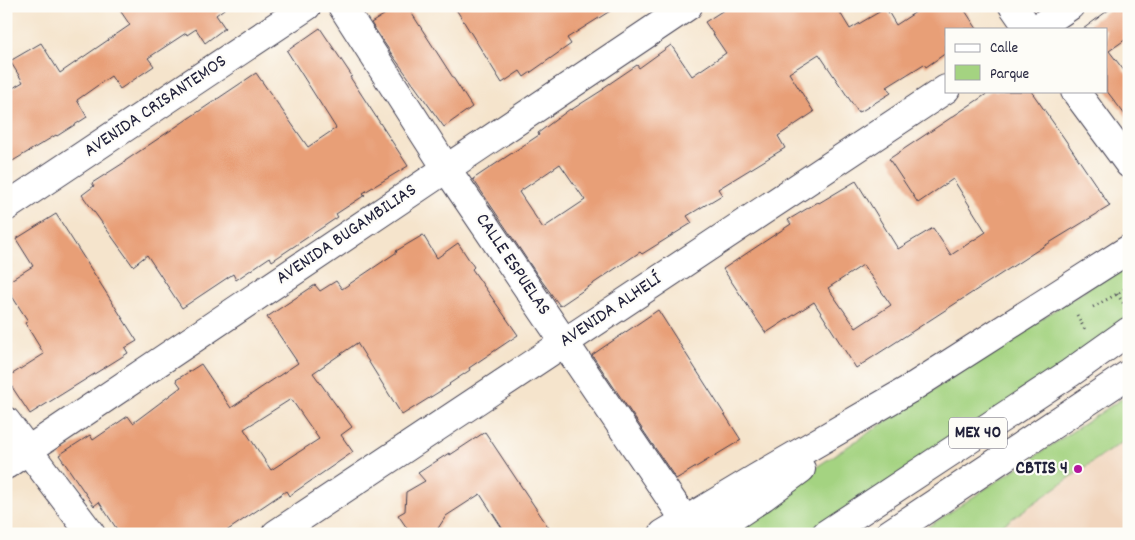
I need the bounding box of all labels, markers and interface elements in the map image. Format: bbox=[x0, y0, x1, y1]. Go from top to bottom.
legend bbox=[945, 28, 1108, 92]
text: Calle bbox=[990, 38, 1019, 60]
street label: AVENIDA CRISANTEMOS bbox=[79, 49, 233, 165]
text: Parque bbox=[990, 64, 1030, 86]
street label: AVENIDA BUGAMBILIAS bbox=[271, 178, 423, 292]
street label: CALLE ESPUELAS bbox=[468, 208, 556, 322]
street label: AVENIDA ALHELÍ bbox=[555, 267, 668, 355]
road number: MEX 40 bbox=[949, 418, 1007, 448]
place label: CBTIS 4 bbox=[1016, 456, 1068, 483]
marker: CBTIS 4 bbox=[1072, 463, 1084, 475]

